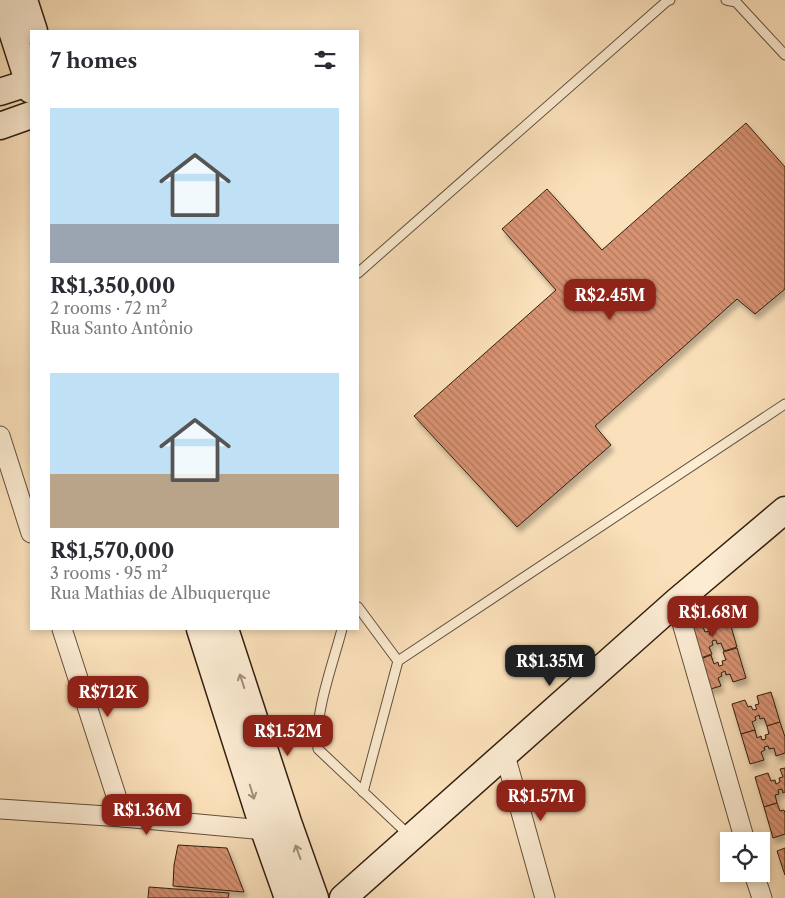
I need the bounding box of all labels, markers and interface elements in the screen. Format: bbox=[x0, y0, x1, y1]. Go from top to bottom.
icon: filters bbox=[311, 46, 339, 74]
text: 7 homes bbox=[50, 48, 137, 73]
icon: home bbox=[150, 140, 240, 230]
text: R$1,350,000 bbox=[50, 273, 175, 298]
pin: R$2.45M bbox=[564, 278, 656, 321]
text: R$2.45M bbox=[575, 285, 645, 305]
text: 2 rooms · 72 m² bbox=[50, 298, 167, 318]
text: Rua Santo Antônio bbox=[50, 318, 193, 338]
icon: home bbox=[150, 405, 240, 495]
text: R$1,570,000 bbox=[50, 538, 174, 563]
text: 3 rooms · 95 m² bbox=[50, 563, 168, 583]
text: Rua Mathias de Albuquerque bbox=[50, 583, 271, 603]
pin: R$1.68M bbox=[667, 596, 759, 638]
text: R$1.68M bbox=[678, 602, 748, 622]
pin: R$1.35M bbox=[504, 644, 596, 687]
text: R$1.35M bbox=[516, 651, 584, 671]
one-way arrow bbox=[237, 673, 247, 689]
pin: R$712K bbox=[67, 676, 149, 718]
text: R$712K bbox=[78, 682, 138, 702]
pin: R$1.52M bbox=[242, 714, 334, 757]
text: R$1.52M bbox=[254, 721, 322, 741]
pin: R$1.57M bbox=[495, 780, 587, 822]
one-way arrow bbox=[248, 783, 258, 799]
text: R$1.57M bbox=[507, 786, 575, 806]
pin: R$1.36M bbox=[101, 794, 193, 836]
text: R$1.36M bbox=[113, 800, 181, 820]
map controls bbox=[720, 832, 770, 882]
button: locate bbox=[720, 832, 770, 882]
one-way arrow bbox=[293, 845, 302, 860]

